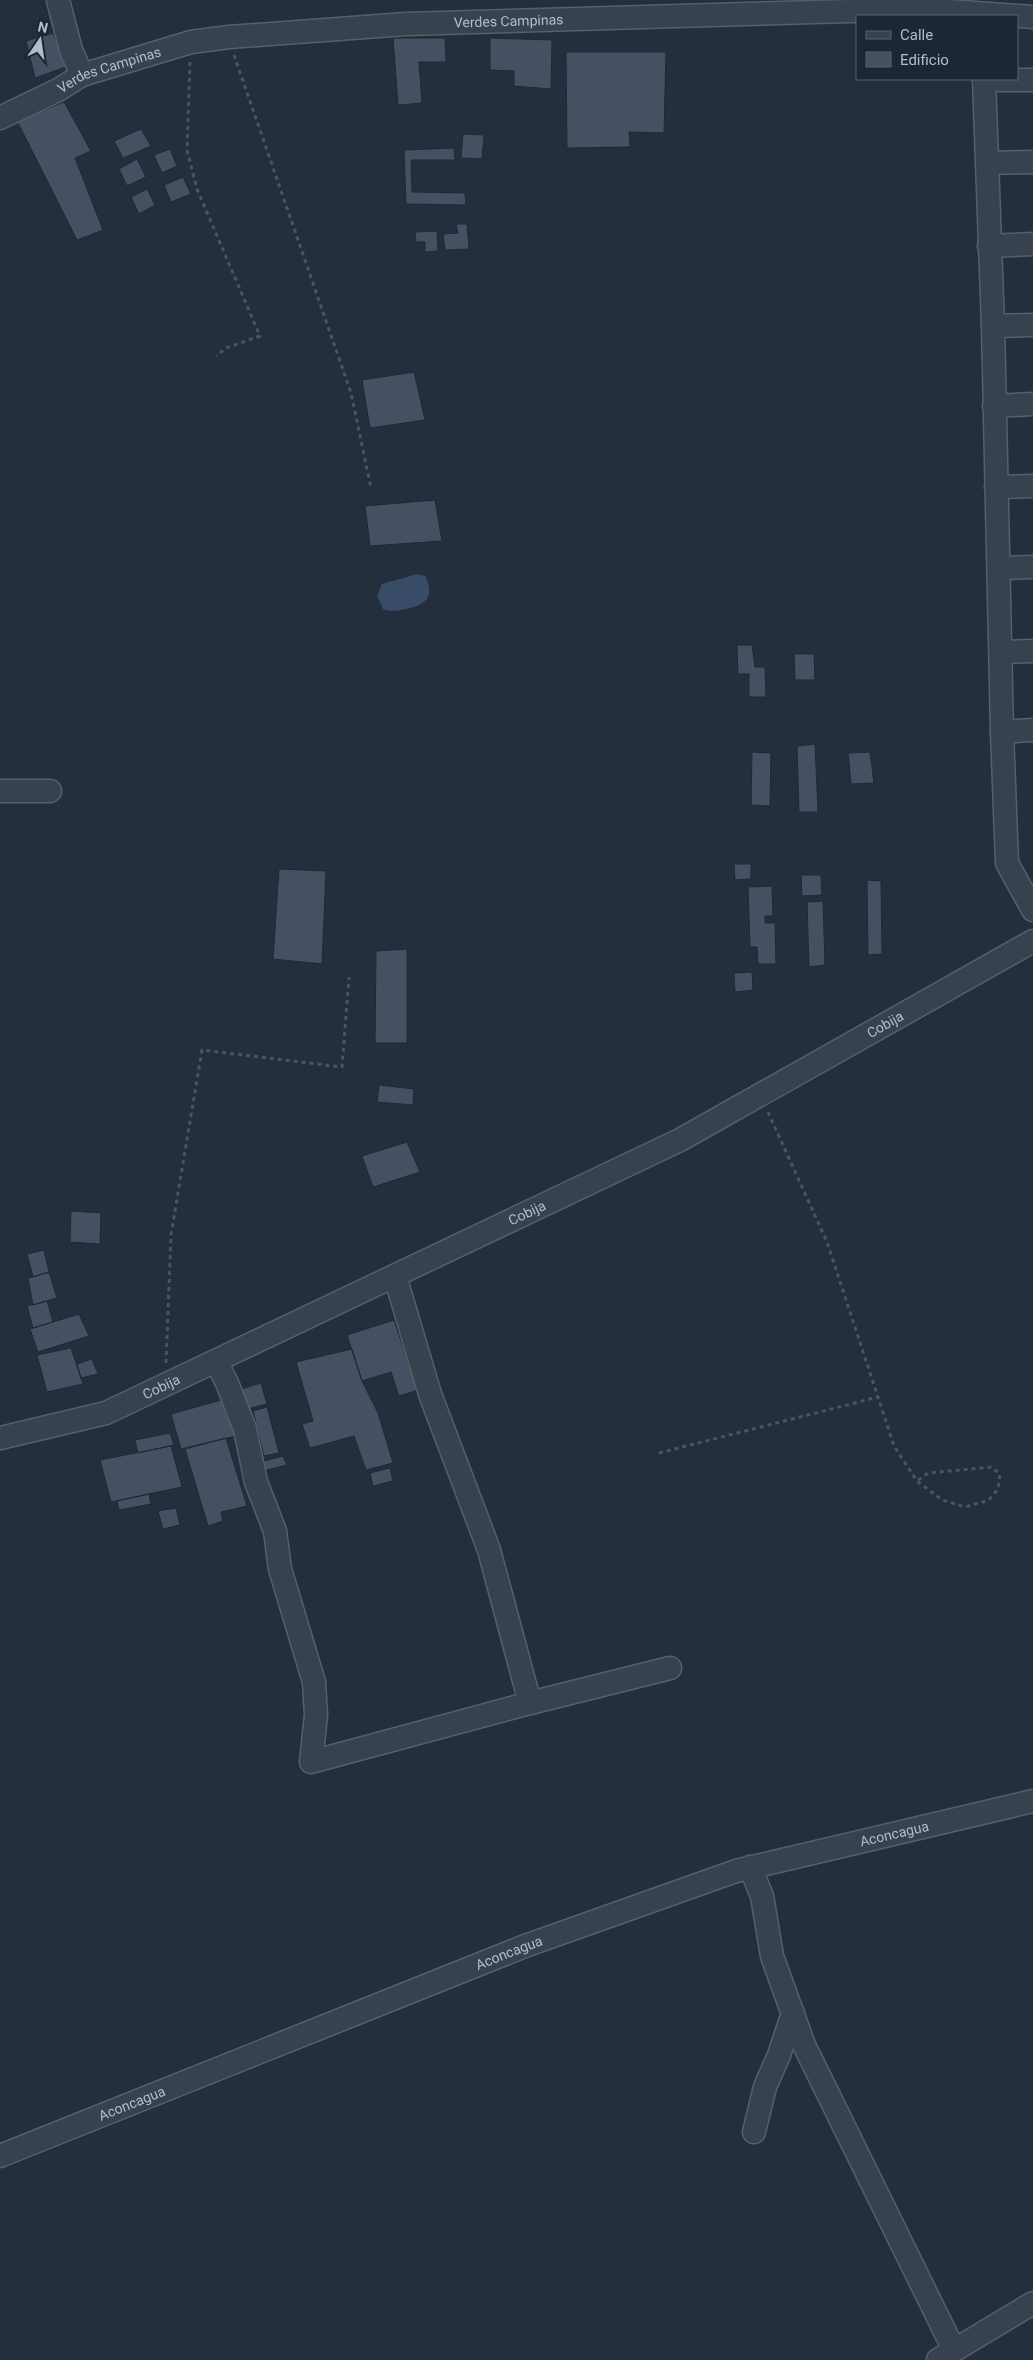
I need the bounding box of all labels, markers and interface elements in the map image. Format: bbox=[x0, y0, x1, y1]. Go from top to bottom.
street label: Verdes Campinas bbox=[454, 11, 564, 31]
north arrow bbox=[15, 15, 65, 65]
legend bbox=[856, 15, 1018, 80]
text: N bbox=[36, 18, 50, 36]
text: Calle bbox=[900, 26, 933, 44]
street label: Verdes Campinas bbox=[54, 44, 163, 96]
text: Edificio bbox=[900, 51, 949, 69]
street label: Cobija bbox=[864, 1008, 906, 1041]
street label: Cobija bbox=[506, 1197, 548, 1228]
street label: Cobija bbox=[140, 1371, 182, 1402]
street label: Aconcagua bbox=[858, 1818, 930, 1850]
street label: Aconcagua bbox=[473, 1933, 544, 1973]
street label: Aconcagua bbox=[96, 2083, 167, 2124]

